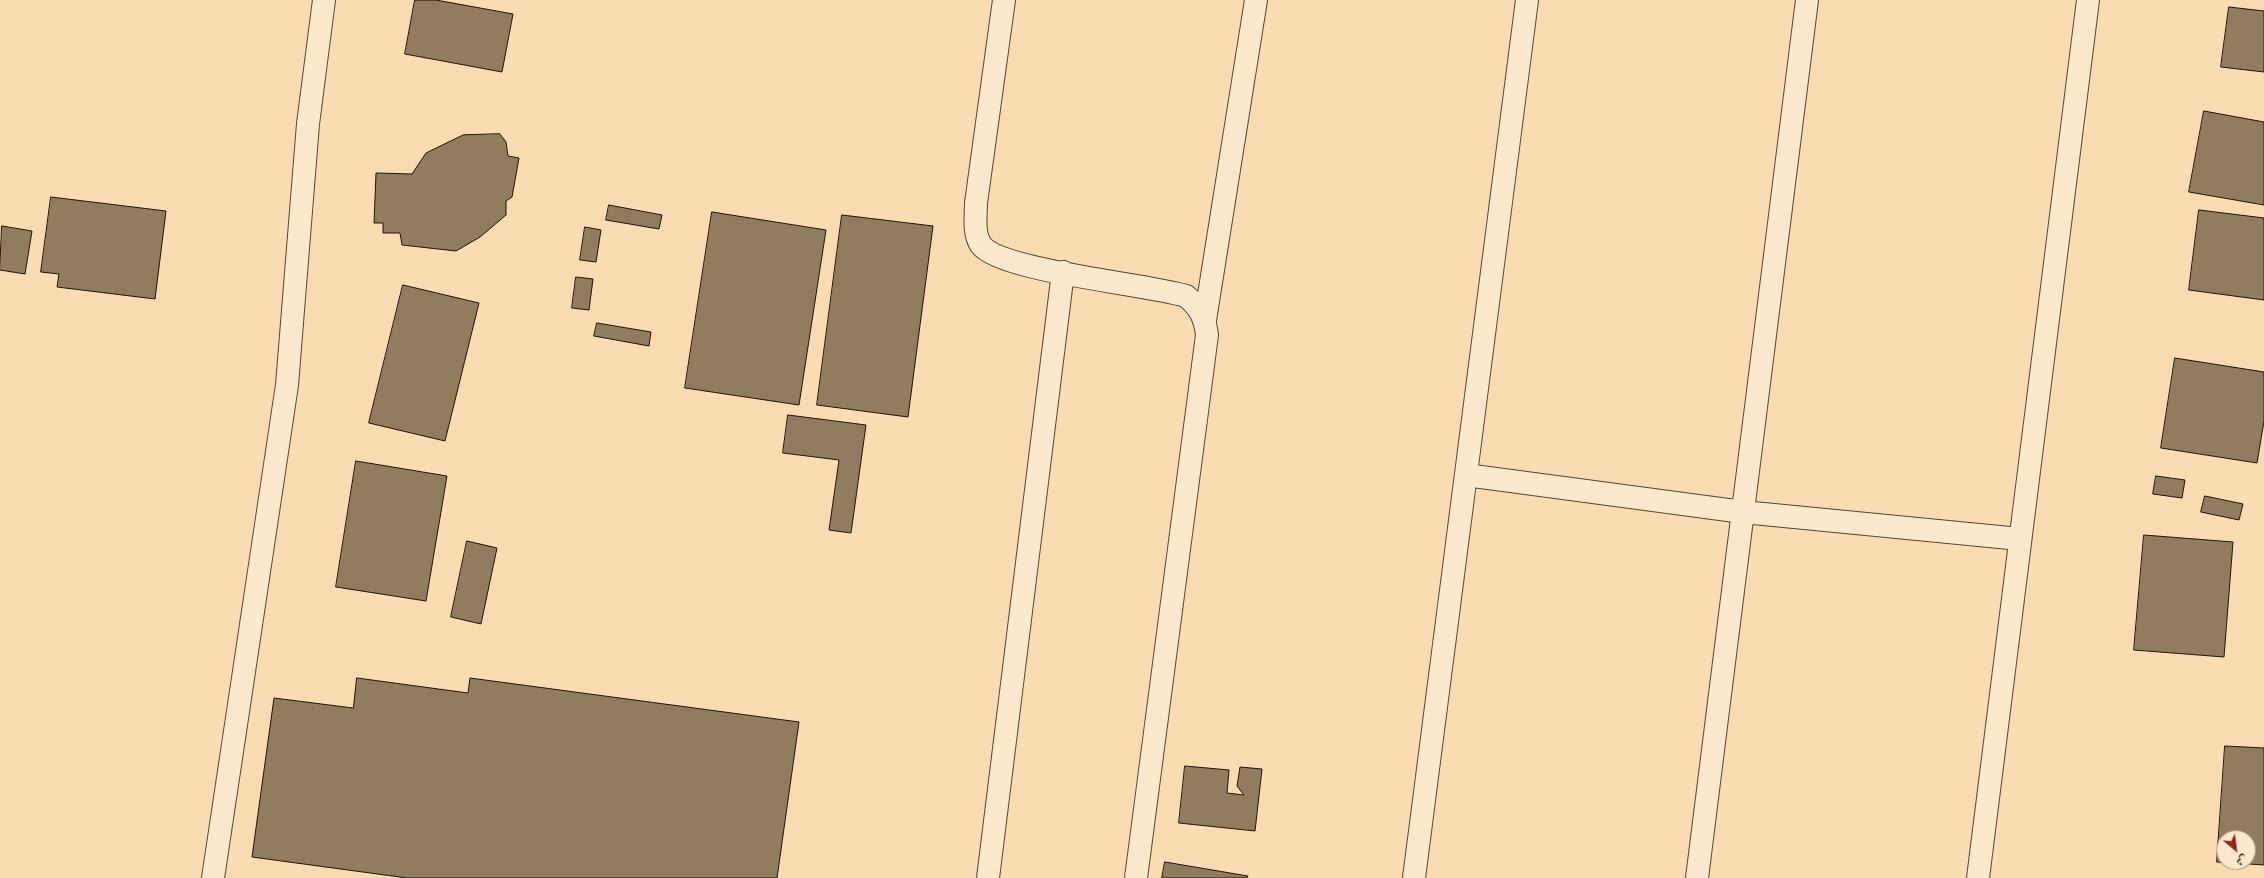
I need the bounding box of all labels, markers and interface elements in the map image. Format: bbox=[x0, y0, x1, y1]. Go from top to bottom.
north arrow bbox=[2216, 830, 2256, 870]
text: ش bbox=[2233, 850, 2250, 869]

